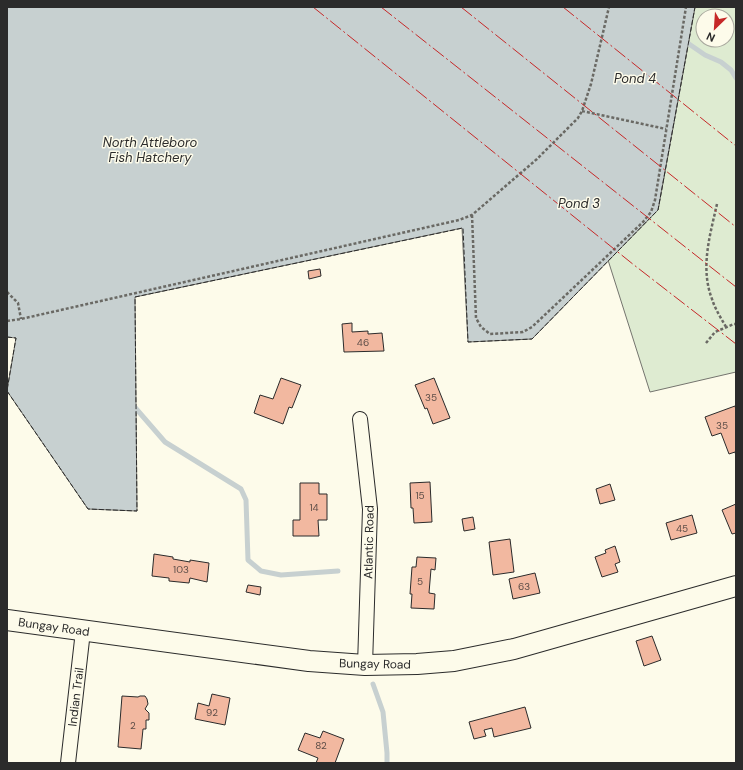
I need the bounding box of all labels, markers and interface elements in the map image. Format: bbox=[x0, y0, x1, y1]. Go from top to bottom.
north arrow bbox=[695, 8, 735, 48]
text: N bbox=[704, 29, 717, 45]
water label: Pond 4 bbox=[614, 70, 656, 87]
water label: North Attleboro Fish Hatchery bbox=[103, 134, 197, 166]
water label: Pond 3 bbox=[558, 195, 600, 212]
house number: 46 bbox=[357, 336, 369, 349]
house number: 35 bbox=[425, 391, 437, 404]
house number: 35 bbox=[716, 419, 728, 432]
house number: 15 bbox=[415, 489, 425, 502]
house number: 14 bbox=[309, 501, 319, 514]
street label: Atlantic Road bbox=[360, 505, 378, 579]
house number: 45 bbox=[676, 522, 688, 535]
house number: 103 bbox=[173, 563, 189, 576]
house number: 5 bbox=[417, 575, 423, 588]
house number: 63 bbox=[518, 580, 530, 593]
street label: Bungay Road bbox=[17, 614, 91, 640]
street label: Bungay Road bbox=[339, 655, 411, 673]
street label: Indian Trail bbox=[64, 667, 88, 727]
house number: 92 bbox=[206, 706, 218, 719]
house number: 2 bbox=[130, 719, 136, 732]
house number: 82 bbox=[315, 739, 327, 752]

